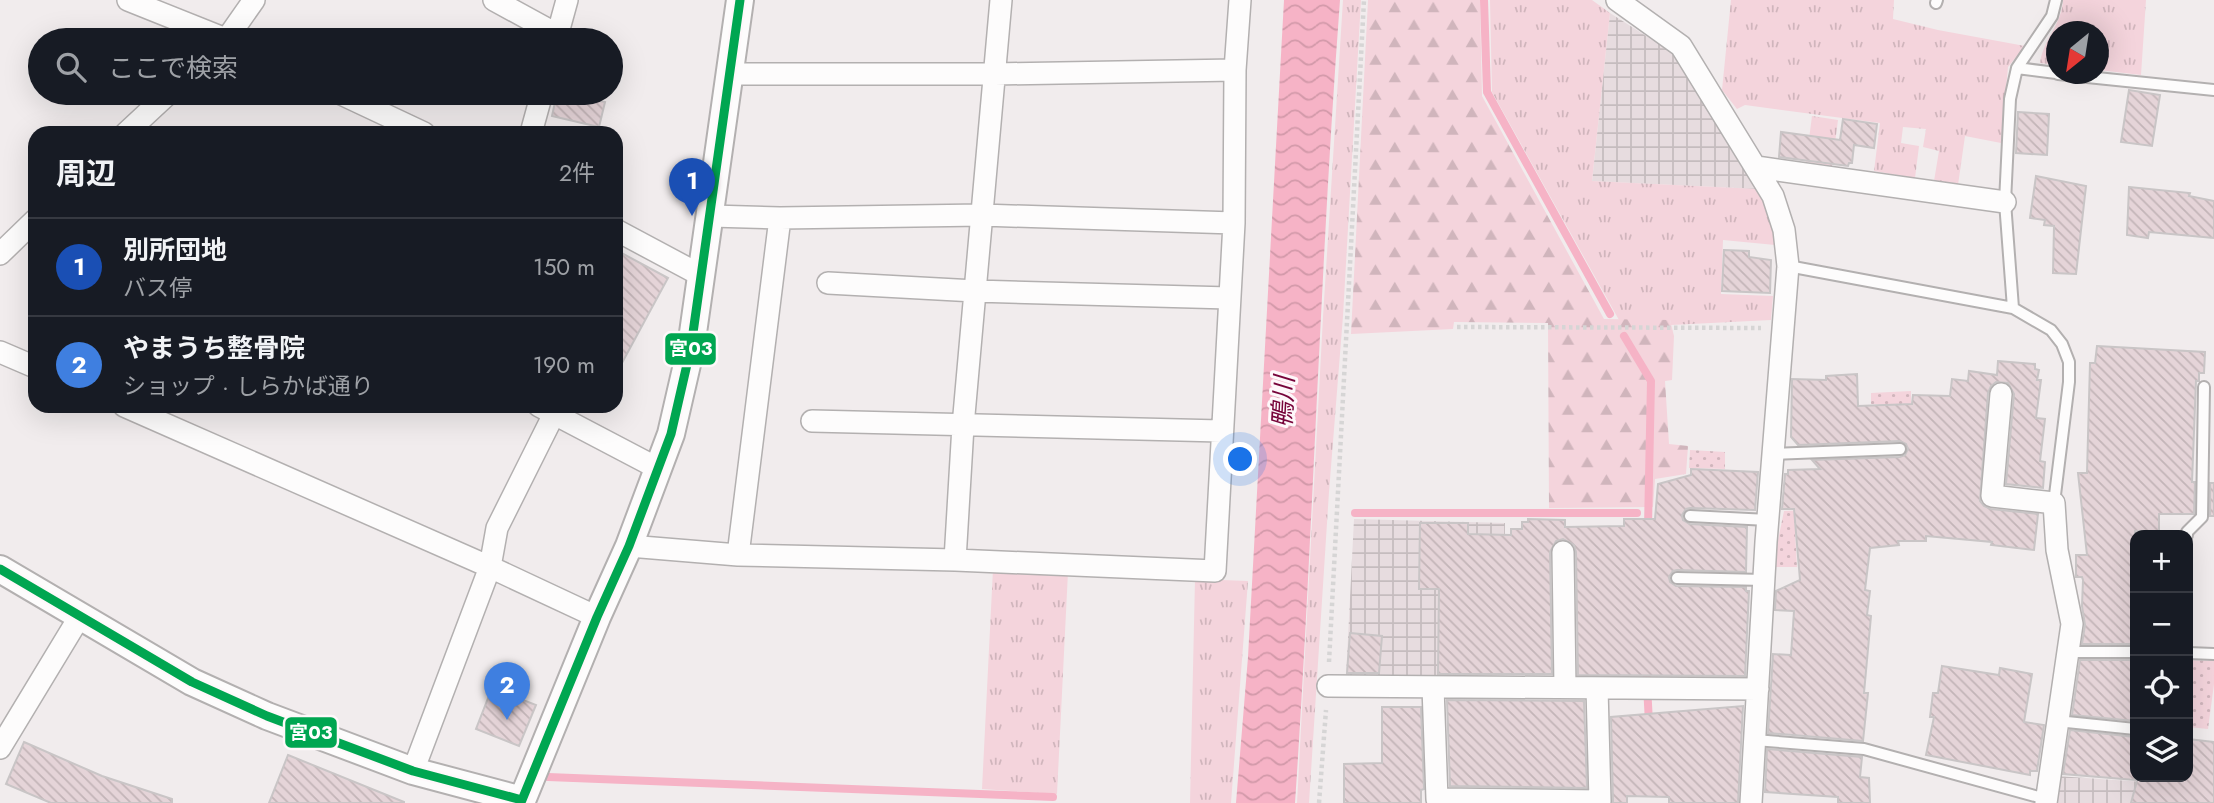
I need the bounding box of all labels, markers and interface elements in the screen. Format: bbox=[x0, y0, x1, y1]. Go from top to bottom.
north arrow bbox=[2046, 21, 2109, 84]
search box bbox=[28, 28, 623, 105]
icon: search bbox=[52, 48, 90, 86]
text: ここで検索 bbox=[108, 49, 238, 87]
text: 周辺 bbox=[56, 152, 116, 195]
text: 2件 bbox=[559, 156, 595, 190]
pin: 1 bbox=[669, 158, 715, 216]
text: 別所団地 bbox=[123, 231, 227, 269]
text: 1 bbox=[73, 250, 85, 284]
text: 150 m bbox=[533, 250, 595, 284]
text: バス停 bbox=[123, 271, 192, 305]
text: やまうち整骨院 bbox=[123, 329, 305, 367]
line badge: 宮03 bbox=[664, 332, 717, 366]
text: 宮03 bbox=[669, 335, 713, 362]
text: 2 bbox=[71, 348, 87, 382]
text: 190 m bbox=[533, 348, 595, 382]
text: ショップ · しらかば通り bbox=[123, 369, 374, 403]
water label: 鴨川 bbox=[1263, 372, 1303, 429]
your location bbox=[1223, 442, 1257, 476]
map controls bbox=[2130, 530, 2193, 782]
button: + bbox=[2130, 530, 2193, 593]
button: − bbox=[2130, 593, 2193, 656]
button: locate bbox=[2130, 656, 2193, 719]
pin: 2 bbox=[484, 662, 530, 720]
line badge: 宮03 bbox=[284, 716, 338, 749]
text: 宮03 bbox=[289, 719, 333, 746]
button: layers bbox=[2130, 719, 2193, 782]

